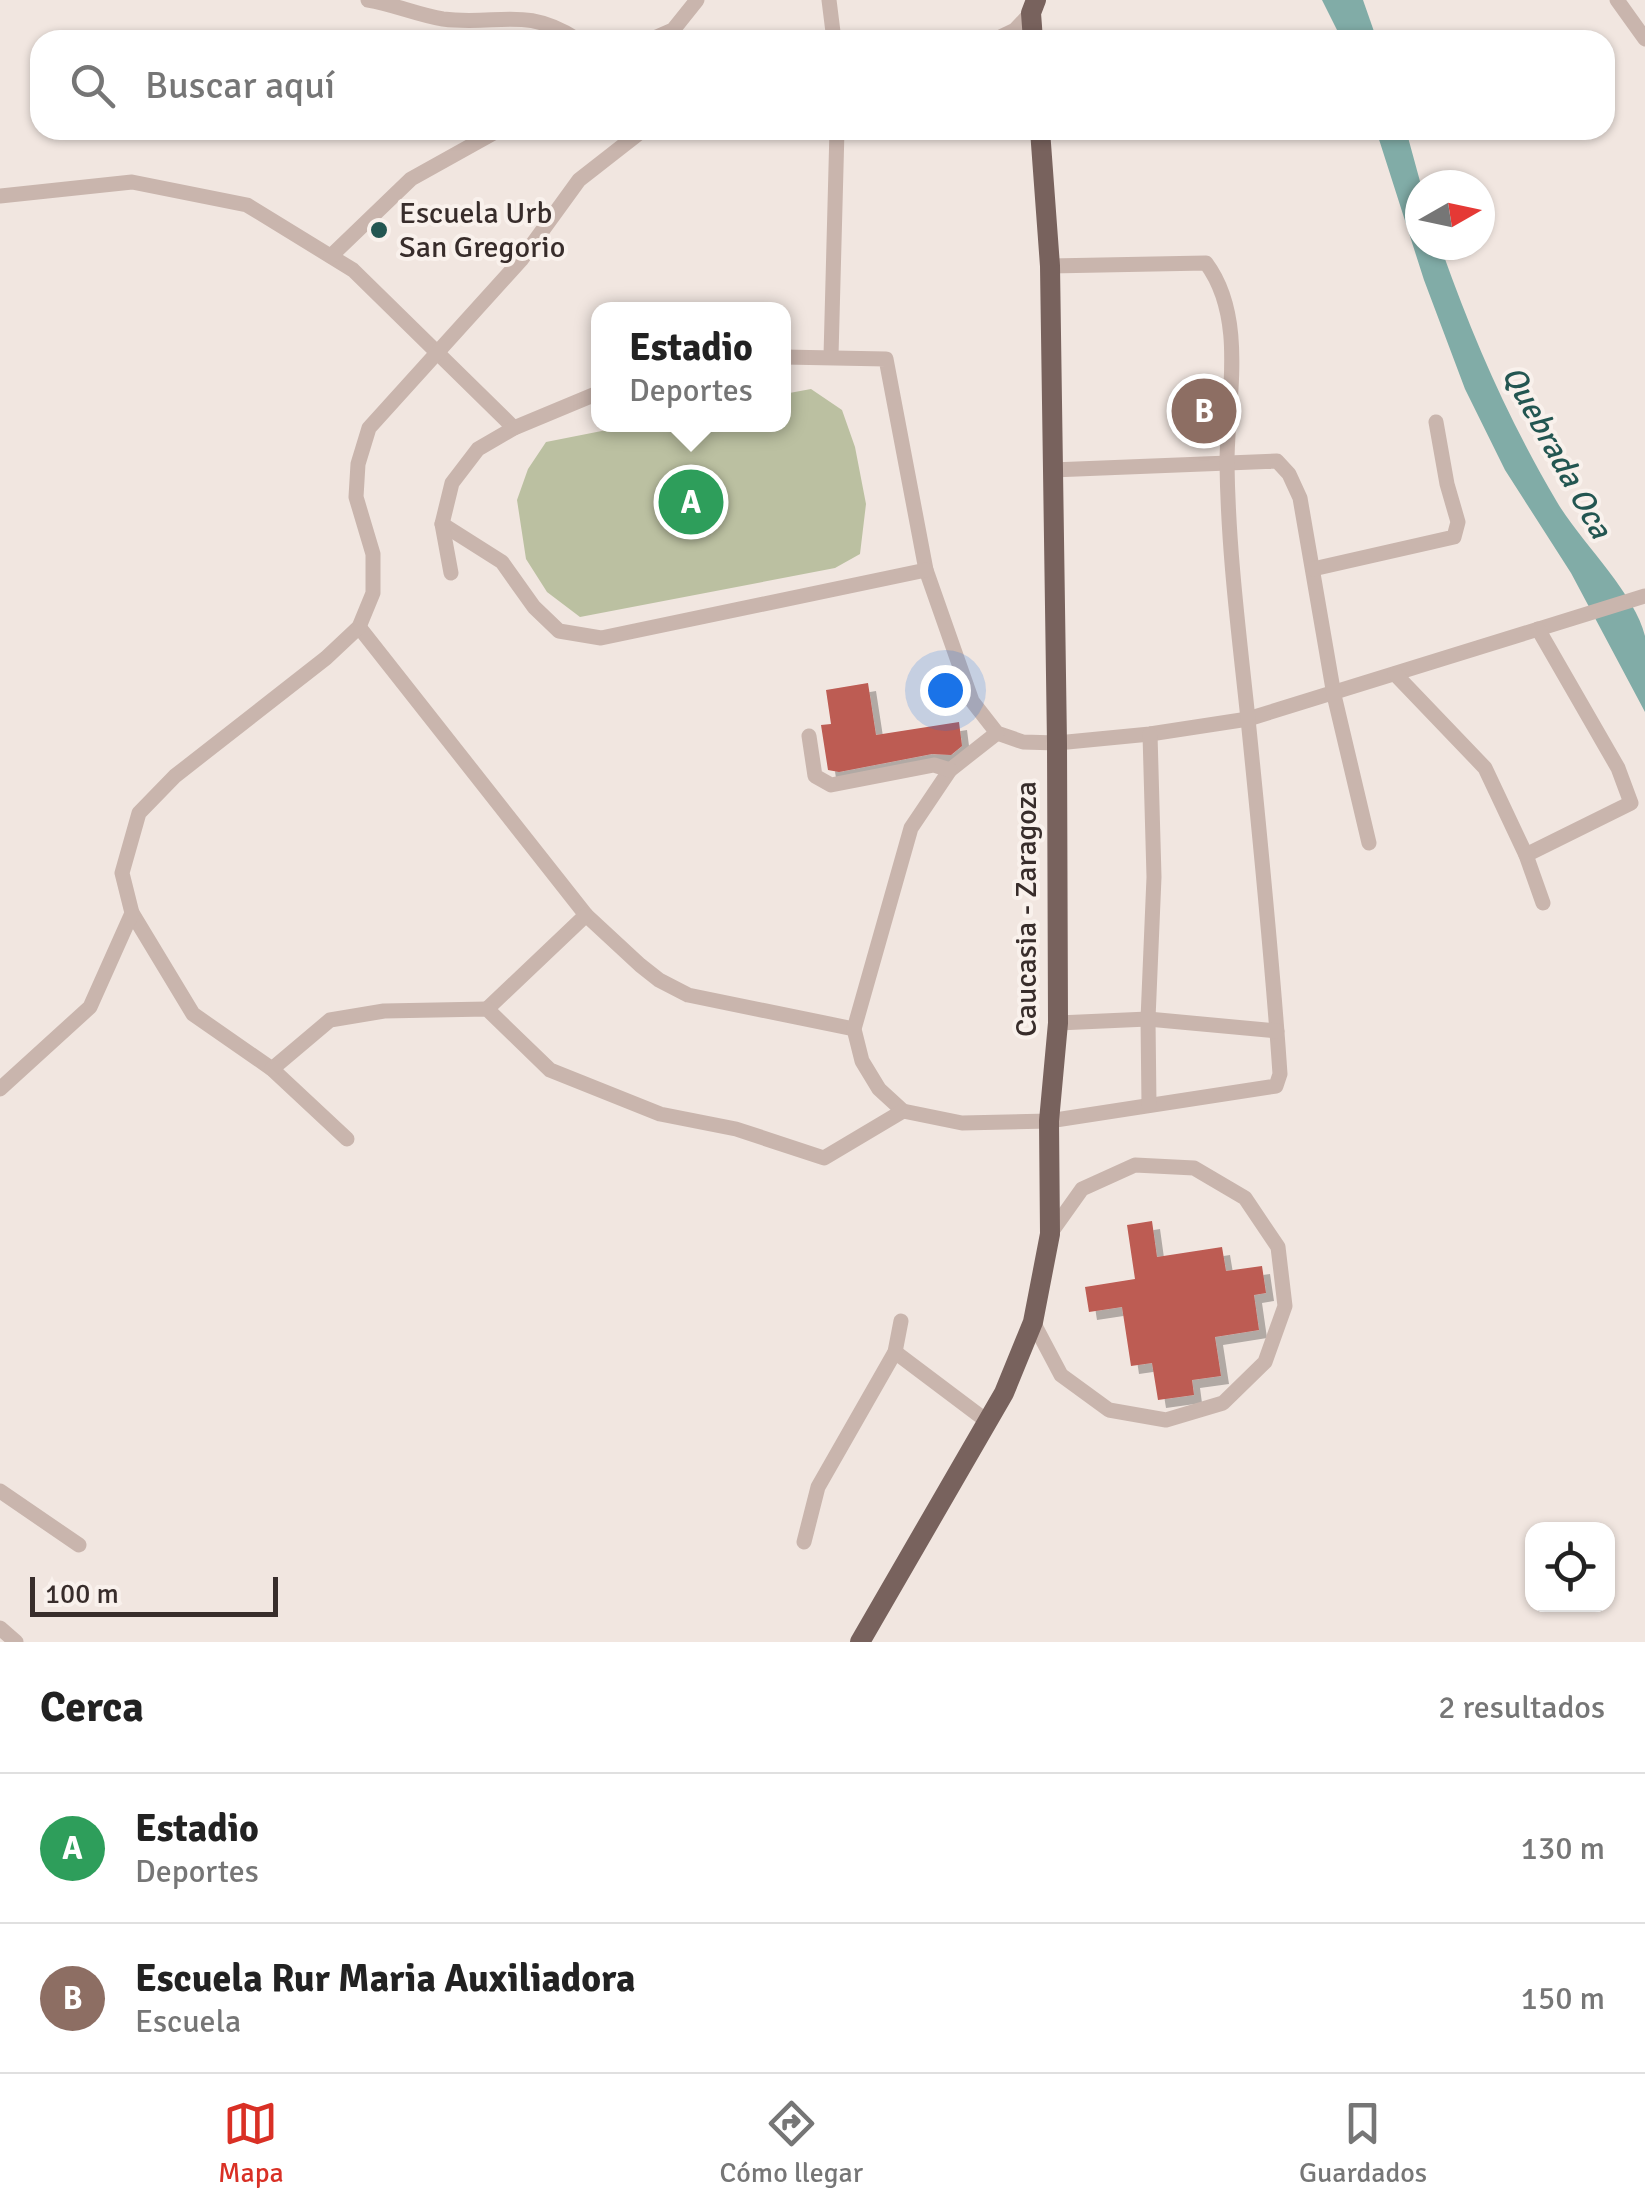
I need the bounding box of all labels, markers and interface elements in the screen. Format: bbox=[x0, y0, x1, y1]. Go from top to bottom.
search box bbox=[30, 30, 1615, 140]
icon: search bbox=[65, 58, 120, 113]
text: Buscar aquí bbox=[145, 62, 335, 109]
north arrow bbox=[1405, 170, 1495, 260]
place label: Escuela Urb San Gregorio bbox=[399, 195, 565, 266]
marker: Escuela Urb San Gregorio bbox=[368, 219, 390, 241]
popup bbox=[591, 302, 791, 432]
text: Estadio bbox=[629, 324, 753, 371]
water label: Quebrada Oca bbox=[1494, 359, 1621, 546]
text: Deportes bbox=[629, 371, 753, 410]
pin: B bbox=[1172, 374, 1236, 448]
pin: A bbox=[658, 464, 724, 540]
your location bbox=[920, 665, 971, 716]
street label: Caucasia - Zaragoza bbox=[1008, 781, 1045, 1037]
map controls bbox=[1525, 1522, 1615, 1612]
button: locate bbox=[1525, 1522, 1615, 1612]
scale bar bbox=[30, 1572, 278, 1616]
text: 100 m bbox=[45, 1577, 119, 1611]
text: Cerca bbox=[40, 1682, 144, 1733]
text: 2 resultados bbox=[1438, 1688, 1605, 1727]
text: Estadio bbox=[135, 1805, 259, 1852]
text: A bbox=[62, 1829, 83, 1868]
text: 130 m bbox=[1521, 1829, 1605, 1868]
text: Deportes bbox=[135, 1852, 259, 1891]
text: Escuela Rur Maria Auxiliadora bbox=[135, 1955, 635, 2002]
text: B bbox=[63, 1979, 82, 2018]
text: 150 m bbox=[1521, 1979, 1605, 2018]
text: Escuela bbox=[135, 2002, 241, 2041]
tab: Mapa bbox=[218, 2096, 284, 2190]
tab: Cómo llegar bbox=[720, 2096, 863, 2190]
tab: Guardados bbox=[1299, 2096, 1427, 2190]

